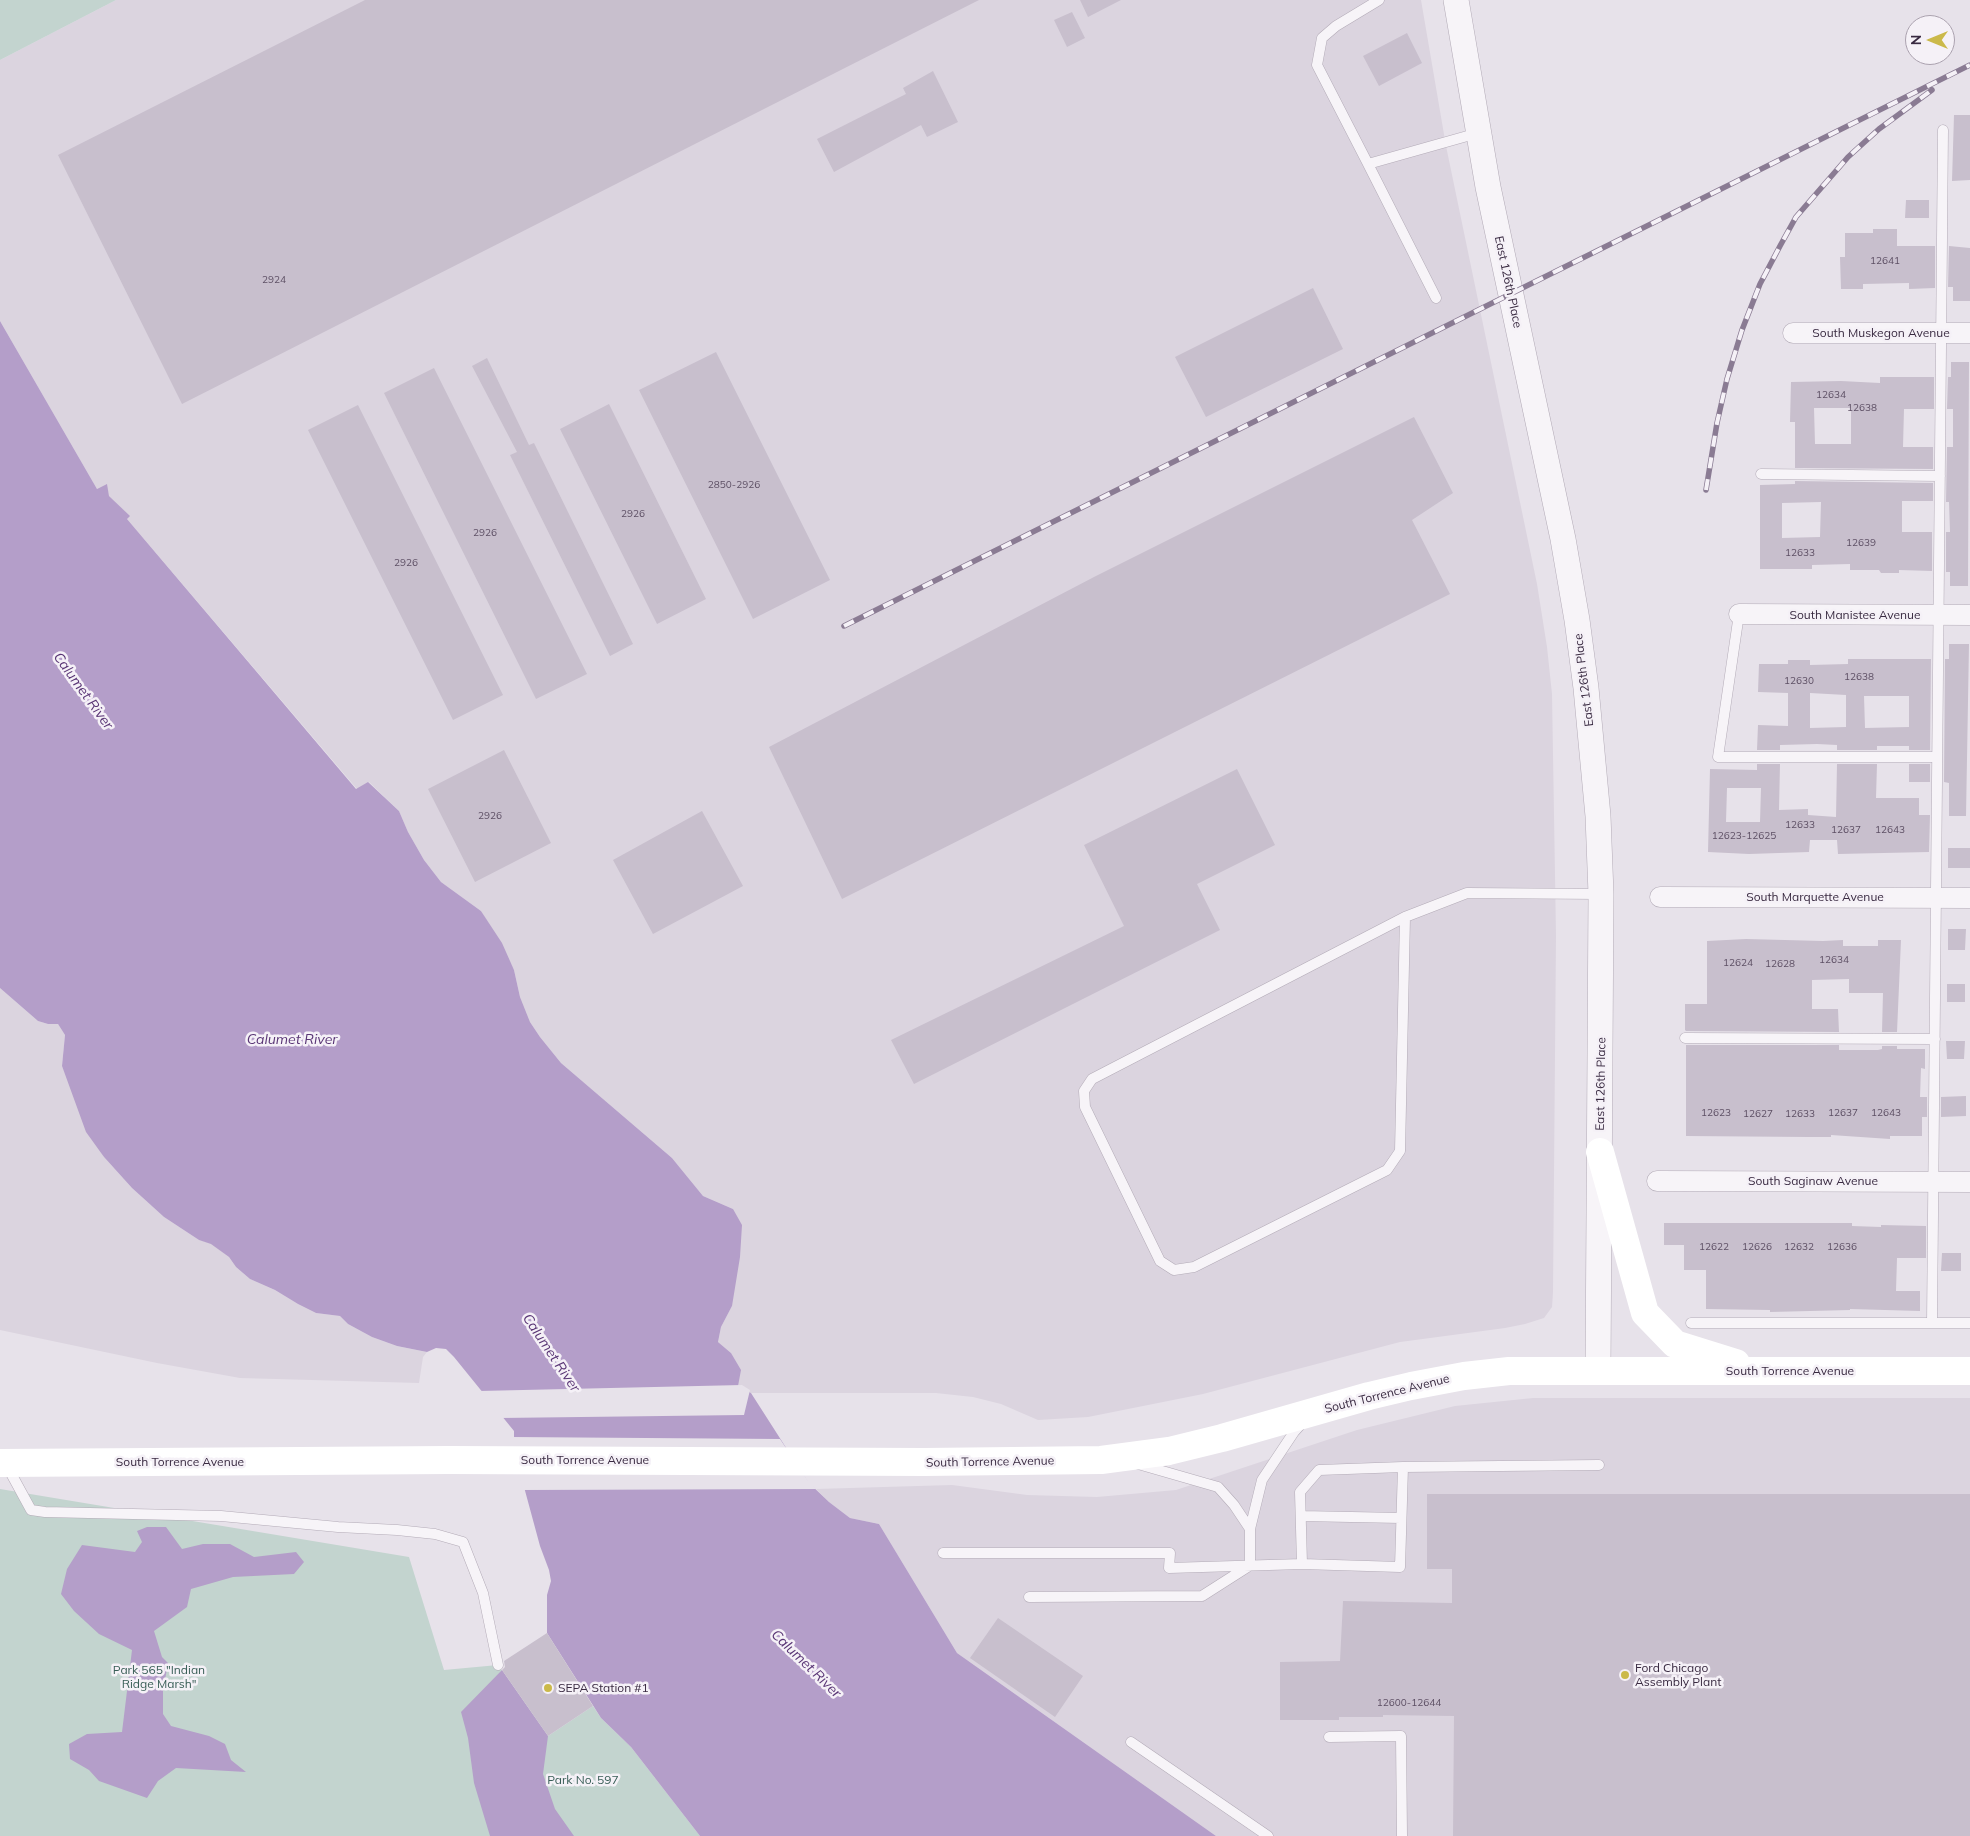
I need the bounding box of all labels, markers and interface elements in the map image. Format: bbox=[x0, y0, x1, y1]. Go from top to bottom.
north arrow bbox=[1905, 15, 1955, 65]
text: N bbox=[1907, 35, 1925, 45]
street label: East 126th Place bbox=[1491, 235, 1525, 329]
house number: 12641 bbox=[1870, 255, 1900, 267]
house number: 2924 bbox=[262, 274, 286, 286]
street label: South Muskegon Avenue bbox=[1812, 326, 1950, 340]
house number: 12634 bbox=[1816, 389, 1846, 401]
house number: 12638 bbox=[1847, 402, 1877, 414]
house number: 2850-2926 bbox=[708, 479, 760, 491]
house number: 2926 bbox=[621, 508, 645, 520]
house number: 2926 bbox=[473, 527, 497, 539]
house number: 12639 bbox=[1846, 537, 1876, 549]
house number: 12633 bbox=[1785, 547, 1815, 559]
house number: 2926 bbox=[394, 557, 418, 569]
street label: South Manistee Avenue bbox=[1789, 608, 1921, 622]
street label: East 126th Place bbox=[1571, 633, 1597, 727]
water label: Calumet River bbox=[50, 649, 116, 733]
house number: 12638 bbox=[1844, 671, 1874, 683]
house number: 12630 bbox=[1784, 675, 1814, 687]
house number: 2926 bbox=[478, 810, 502, 822]
house number: 12633 bbox=[1785, 819, 1815, 831]
house number: 12637 bbox=[1831, 824, 1861, 836]
house number: 12643 bbox=[1875, 824, 1905, 836]
house number: 12623-12625 bbox=[1712, 830, 1776, 842]
street label: South Marquette Avenue bbox=[1746, 890, 1884, 904]
house number: 12634 bbox=[1819, 954, 1849, 966]
house number: 12624 bbox=[1723, 957, 1753, 969]
house number: 12628 bbox=[1765, 958, 1795, 970]
water label: Calumet River bbox=[247, 1032, 337, 1048]
street label: East 126th Place bbox=[1593, 1037, 1609, 1131]
house number: 12623 bbox=[1701, 1107, 1731, 1119]
house number: 12637 bbox=[1828, 1107, 1858, 1119]
house number: 12643 bbox=[1871, 1107, 1901, 1119]
house number: 12627 bbox=[1743, 1108, 1773, 1120]
house number: 12633 bbox=[1785, 1108, 1815, 1120]
street label: South Saginaw Avenue bbox=[1748, 1174, 1878, 1188]
house number: 12622 bbox=[1699, 1241, 1729, 1253]
house number: 12626 bbox=[1742, 1241, 1772, 1253]
house number: 12632 bbox=[1784, 1241, 1814, 1253]
house number: 12636 bbox=[1827, 1241, 1857, 1253]
water label: Calumet River bbox=[519, 1311, 583, 1395]
street label: South Torrence Avenue bbox=[1726, 1364, 1854, 1378]
street label: South Torrence Avenue bbox=[1323, 1371, 1451, 1417]
street label: South Torrence Avenue bbox=[521, 1453, 649, 1467]
street label: South Torrence Avenue bbox=[926, 1454, 1054, 1470]
street label: South Torrence Avenue bbox=[116, 1455, 244, 1469]
water label: Calumet River bbox=[768, 1626, 844, 1702]
place label: Ford Chicago Assembly Plant bbox=[1635, 1661, 1721, 1689]
park label: Park 565 "Indian Ridge Marsh" bbox=[113, 1663, 205, 1691]
marker: Ford Chicago Assembly Plant bbox=[1619, 1669, 1631, 1681]
place label: SEPA Station #1 bbox=[558, 1681, 649, 1695]
marker: SEPA Station #1 bbox=[542, 1682, 554, 1694]
house number: 12600-12644 bbox=[1377, 1697, 1441, 1709]
park label: Park No. 597 bbox=[547, 1773, 619, 1787]

